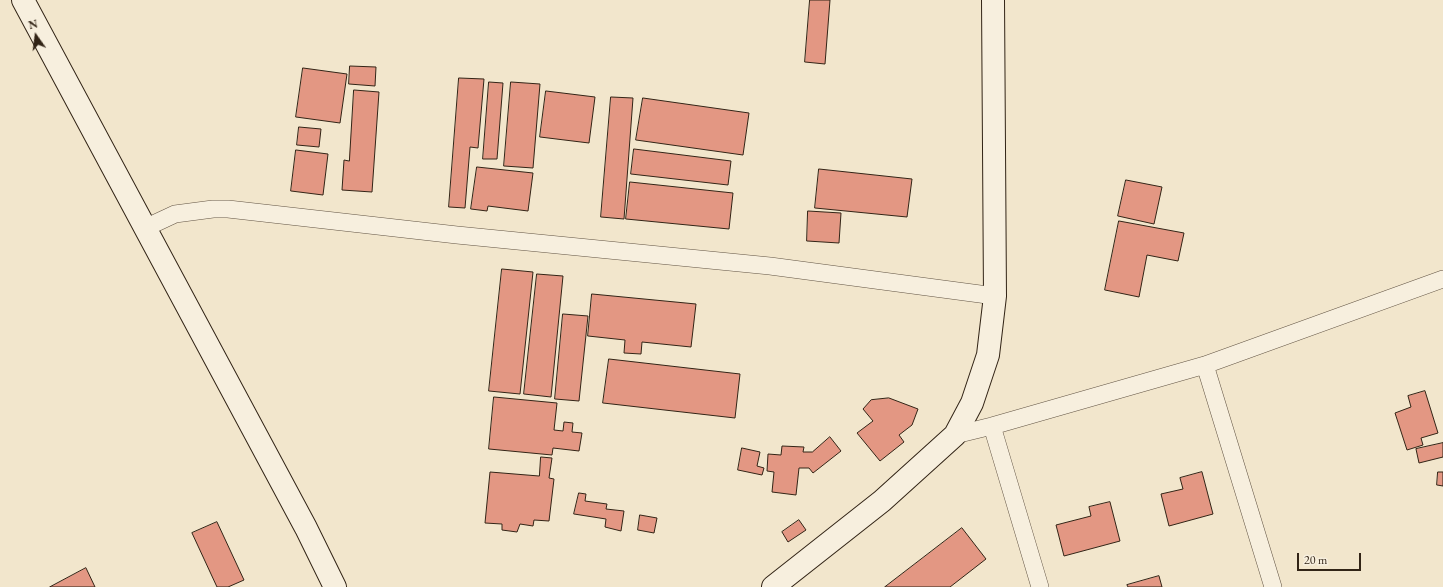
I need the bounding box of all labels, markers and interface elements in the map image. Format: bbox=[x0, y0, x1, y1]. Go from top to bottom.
north arrow bbox=[16, 16, 56, 56]
text: N bbox=[27, 16, 39, 32]
scale bar bbox=[1299, 545, 1363, 571]
text: 20 m bbox=[1304, 552, 1327, 568]

